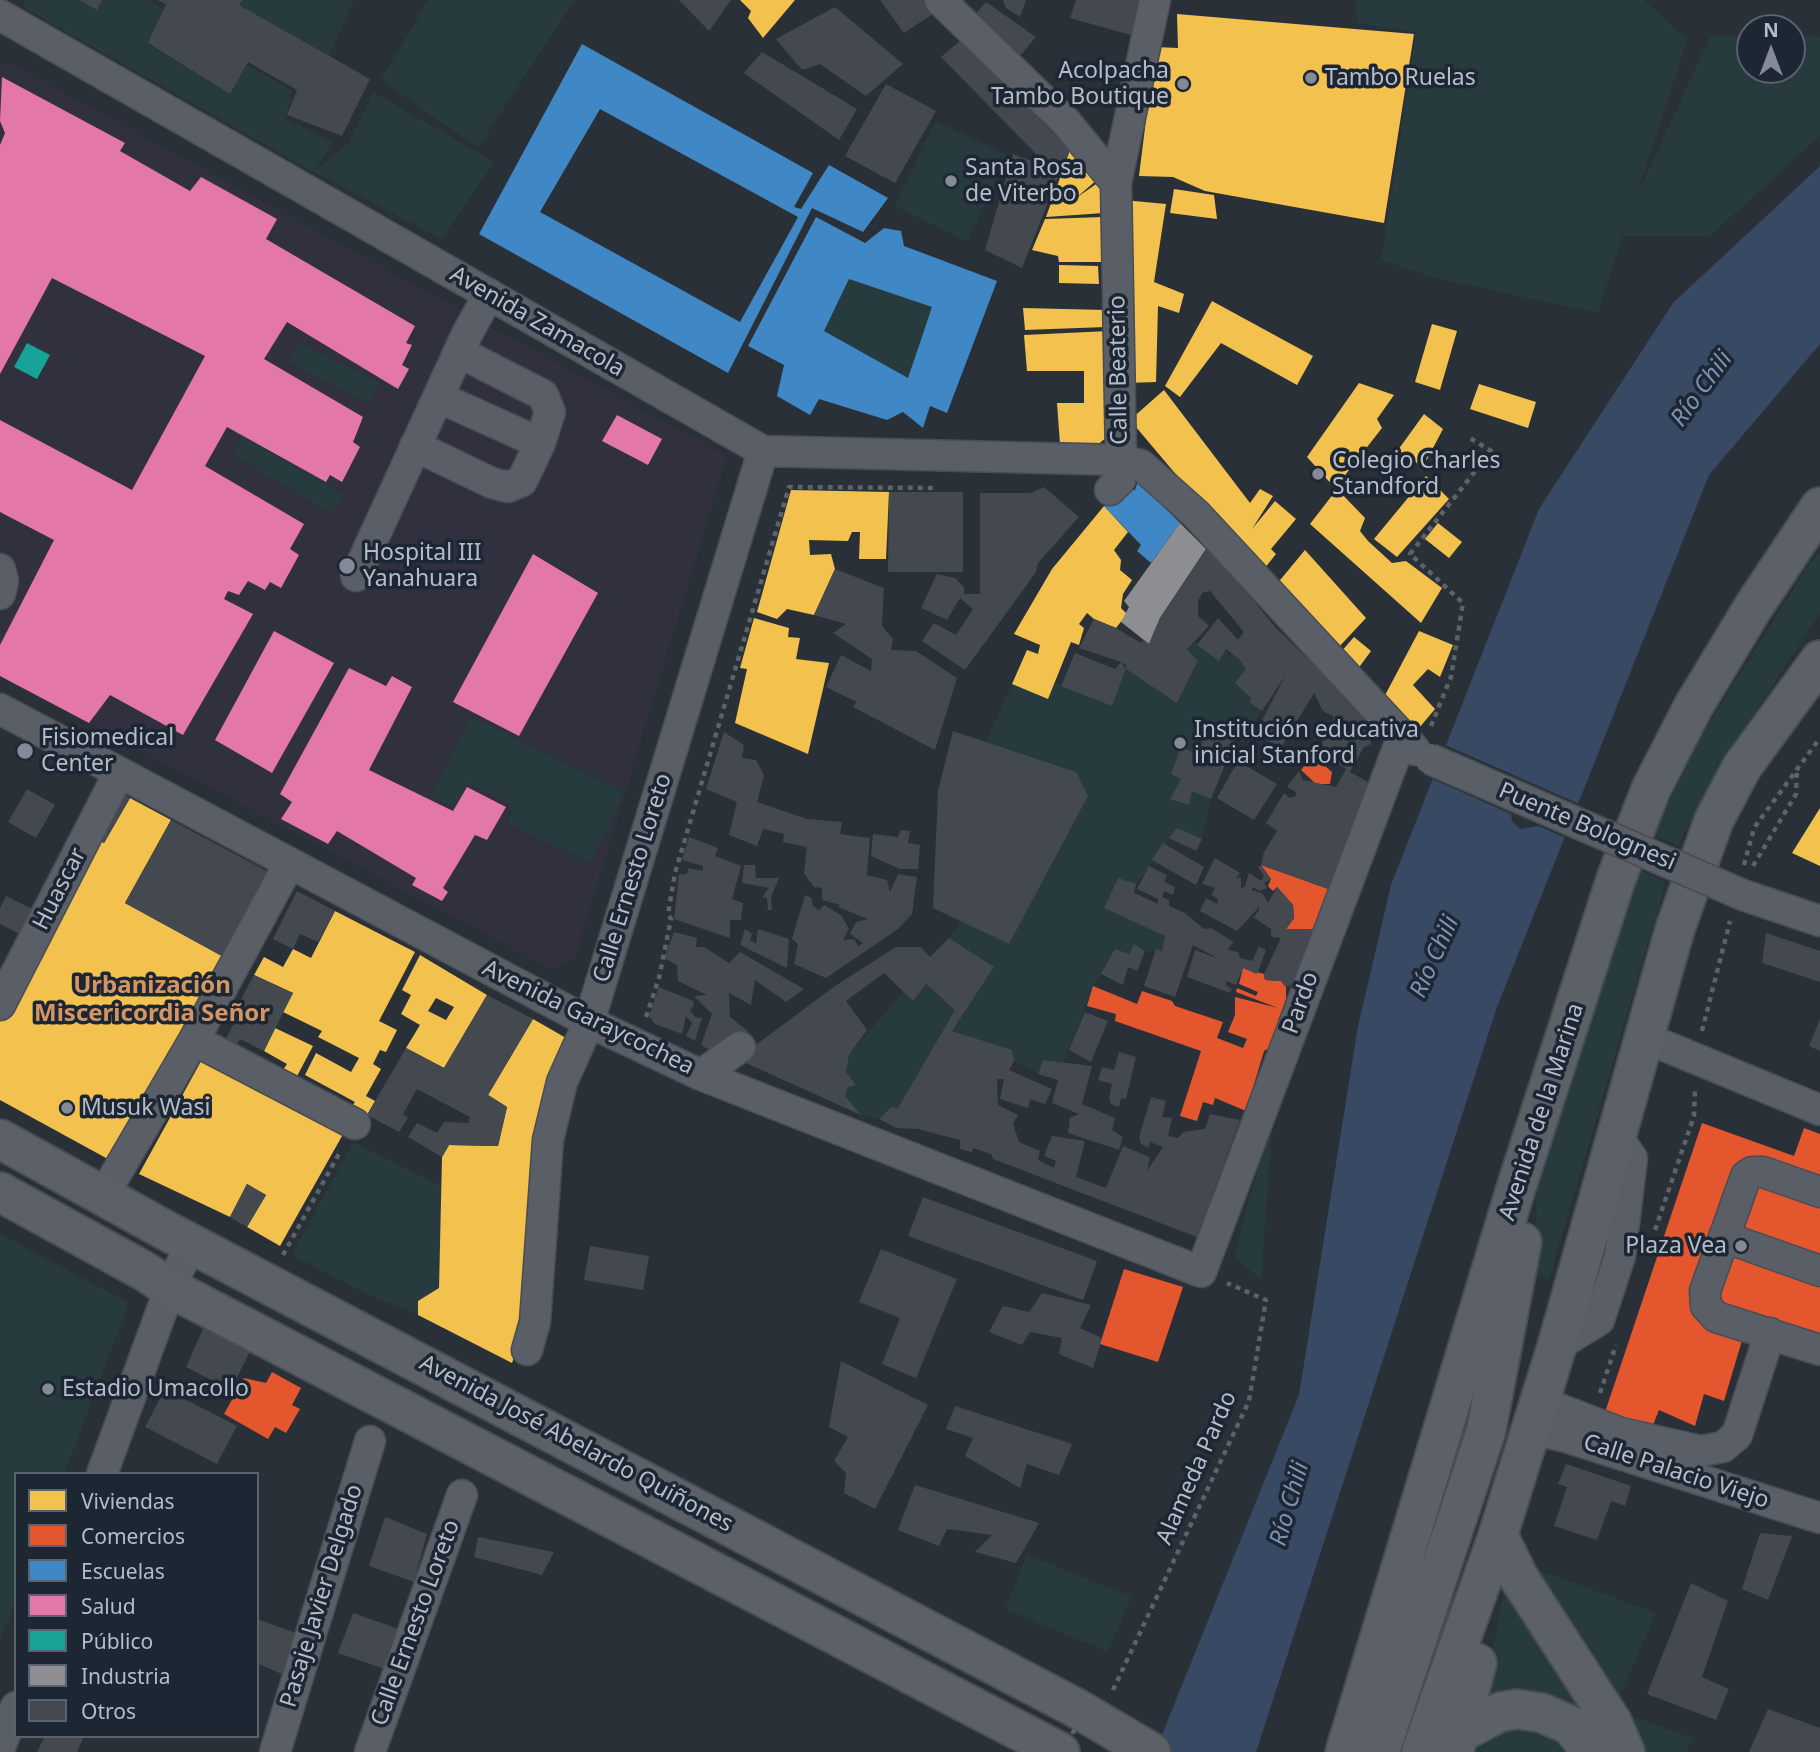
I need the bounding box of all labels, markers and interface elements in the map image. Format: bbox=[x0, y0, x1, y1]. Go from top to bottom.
north arrow bbox=[1736, 14, 1806, 84]
text: N bbox=[1763, 17, 1779, 43]
place label: Acolpacha Tambo Boutique bbox=[991, 57, 1169, 111]
place label: Tambo Ruelas bbox=[1325, 64, 1476, 92]
marker: Tambo Ruelas bbox=[1303, 70, 1319, 86]
marker: Acolpacha Tambo Boutique bbox=[1175, 76, 1191, 92]
place label: Santa Rosa de Viterbo bbox=[965, 154, 1084, 208]
marker: Santa Rosa de Viterbo bbox=[943, 173, 959, 189]
street label: Avenida Zamacola bbox=[445, 261, 629, 383]
street label: Calle Beaterio bbox=[1104, 295, 1134, 445]
water label: Río Chili bbox=[1665, 346, 1739, 432]
place label: Colegio Charles Standford bbox=[1332, 447, 1500, 501]
marker: Colegio Charles Standford bbox=[1310, 466, 1326, 482]
place label: Hospital III Yanahuara bbox=[363, 539, 482, 593]
marker: Hospital III Yanahuara bbox=[337, 556, 357, 576]
place label: Institución educativa inicial Stanford bbox=[1194, 716, 1419, 770]
place label: Fisiomedical Center bbox=[41, 724, 174, 778]
marker: Institución educativa inicial Stanford bbox=[1172, 735, 1188, 751]
marker: Fisiomedical Center bbox=[15, 741, 35, 761]
street label: Calle Ernesto Loreto bbox=[588, 770, 678, 986]
street label: Puente Bolognesi bbox=[1494, 777, 1680, 877]
street label: Huascar bbox=[28, 843, 92, 935]
water label: Río Chili bbox=[1404, 912, 1466, 1002]
street label: Avenida Garaycochea bbox=[478, 955, 698, 1081]
street label: Pardo bbox=[1277, 968, 1325, 1038]
district label: Urbanización Miscericordia Señor bbox=[34, 972, 270, 1028]
street label: Avenida de la Marina bbox=[1494, 1000, 1590, 1224]
place label: Musuk Wasi bbox=[81, 1094, 210, 1122]
marker: Musuk Wasi bbox=[59, 1100, 75, 1116]
place label: Plaza Vea bbox=[1625, 1232, 1727, 1260]
marker: Plaza Vea bbox=[1733, 1238, 1749, 1254]
street label: Avenida José Abelardo Quiñones bbox=[415, 1349, 737, 1539]
place label: Estadio Umacollo bbox=[62, 1375, 249, 1403]
marker: Estadio Umacollo bbox=[40, 1381, 56, 1397]
street label: Alameda Pardo bbox=[1151, 1387, 1243, 1549]
street label: Calle Palacio Viejo bbox=[1580, 1429, 1772, 1515]
water label: Río Chili bbox=[1264, 1459, 1316, 1549]
legend bbox=[14, 1472, 259, 1738]
street label: Pasaje Javier Delgado bbox=[275, 1481, 369, 1711]
text: Viviendas bbox=[81, 1487, 175, 1515]
street label: Calle Ernesto Loreto bbox=[366, 1516, 466, 1730]
text: Comercios bbox=[81, 1522, 185, 1550]
text: Escuelas bbox=[81, 1557, 165, 1585]
text: Salud bbox=[81, 1592, 136, 1620]
text: Público bbox=[81, 1627, 153, 1655]
text: Industria bbox=[81, 1662, 171, 1690]
text: Otros bbox=[81, 1697, 136, 1725]

